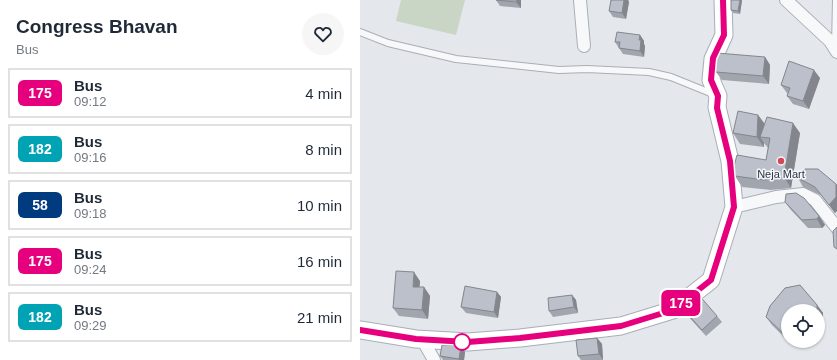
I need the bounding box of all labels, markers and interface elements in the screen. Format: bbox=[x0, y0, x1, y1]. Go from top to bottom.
button: heart bbox=[302, 13, 344, 55]
text: Congress Bhavan bbox=[16, 16, 178, 37]
text: Bus bbox=[16, 42, 38, 57]
text: Bus bbox=[74, 77, 102, 94]
text: 175 bbox=[28, 85, 52, 101]
text: 4 min bbox=[305, 85, 342, 102]
text: 09:12 bbox=[74, 94, 107, 109]
text: Bus bbox=[74, 133, 102, 150]
text: 182 bbox=[28, 141, 52, 157]
text: 8 min bbox=[305, 141, 342, 158]
text: 09:16 bbox=[74, 150, 107, 165]
marker: Neja Mart bbox=[776, 156, 786, 166]
place label: Neja Mart bbox=[757, 168, 805, 180]
text: Bus bbox=[74, 189, 102, 206]
text: 58 bbox=[32, 197, 48, 213]
text: 10 min bbox=[297, 197, 342, 214]
text: 09:18 bbox=[74, 206, 107, 221]
text: Bus bbox=[74, 245, 102, 262]
text: 175 bbox=[28, 253, 52, 269]
text: 16 min bbox=[297, 253, 342, 270]
text: 09:24 bbox=[74, 262, 107, 277]
line badge: 175 bbox=[658, 290, 704, 316]
text: 175 bbox=[669, 295, 693, 311]
text: Bus bbox=[74, 301, 102, 318]
map controls bbox=[781, 304, 825, 348]
button: locate bbox=[781, 304, 825, 348]
text: 182 bbox=[28, 309, 52, 325]
text: 21 min bbox=[297, 309, 342, 326]
text: 09:29 bbox=[74, 318, 107, 333]
unlabelled marker bbox=[453, 333, 471, 351]

